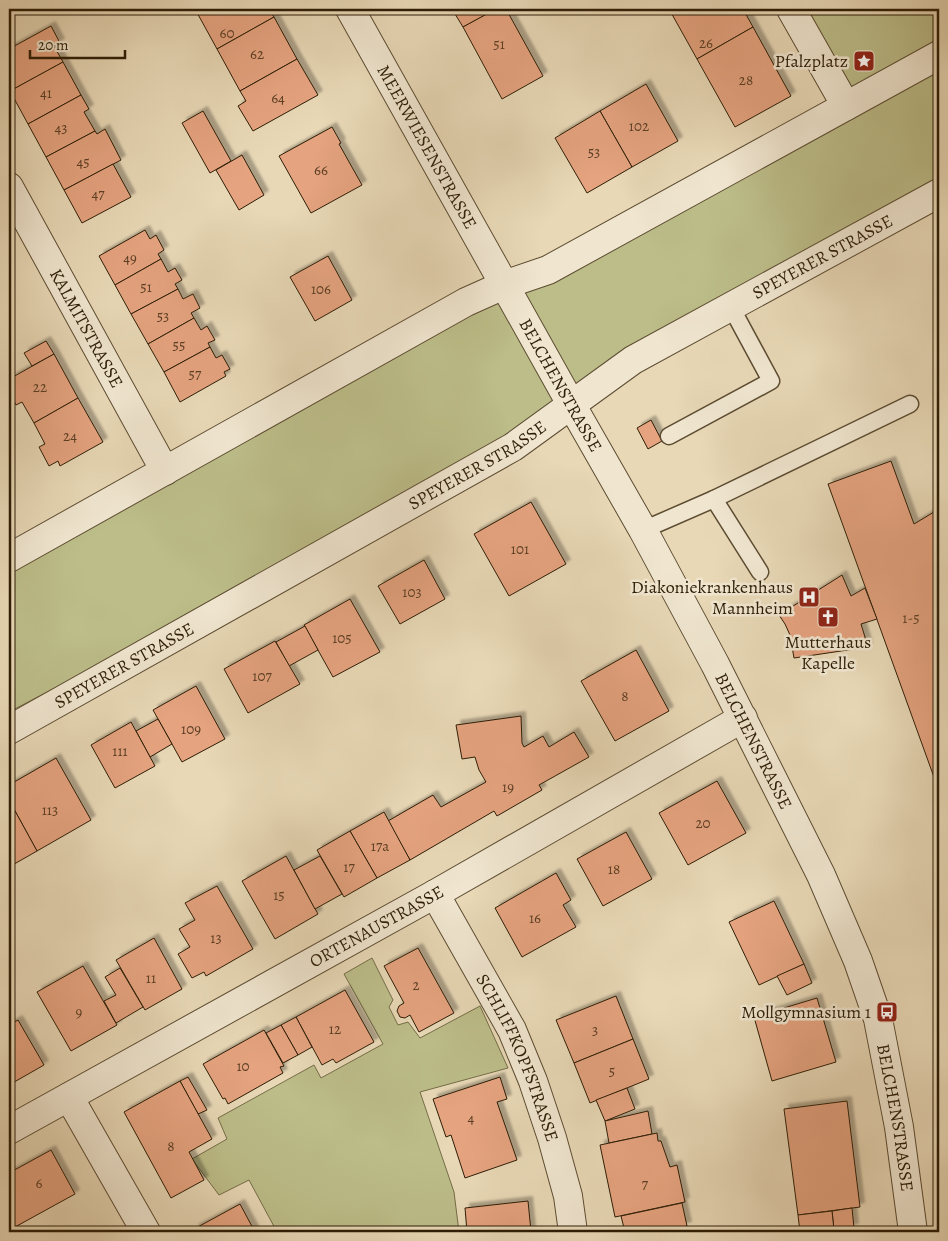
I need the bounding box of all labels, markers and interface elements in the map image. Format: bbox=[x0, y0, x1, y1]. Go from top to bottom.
house number: 60 bbox=[220, 23, 234, 43]
scale bar bbox=[30, 28, 125, 60]
house number: 26 bbox=[699, 33, 713, 53]
house number: 51 bbox=[493, 34, 505, 54]
text: 20 m bbox=[38, 35, 69, 55]
house number: 62 bbox=[250, 44, 264, 64]
place label: Pfalzplatz bbox=[775, 49, 848, 73]
place icon: Pfalzplatz bbox=[852, 49, 876, 73]
street label: MEERWIESENSTRASSE bbox=[372, 60, 483, 233]
house number: 28 bbox=[739, 70, 753, 90]
house number: 41 bbox=[40, 83, 52, 103]
house number: 64 bbox=[271, 88, 285, 108]
house number: 102 bbox=[629, 116, 649, 136]
house number: 43 bbox=[54, 118, 68, 138]
house number: 53 bbox=[588, 142, 600, 162]
house number: 45 bbox=[76, 152, 90, 172]
house number: 66 bbox=[314, 160, 328, 180]
house number: 47 bbox=[91, 184, 105, 204]
street label: SPEYERER STRASSE bbox=[748, 209, 897, 305]
house number: 49 bbox=[123, 248, 137, 268]
street label: KALMITSTRASSE bbox=[44, 264, 129, 392]
house number: 51 bbox=[140, 277, 152, 297]
house number: 106 bbox=[311, 279, 331, 299]
house number: 53 bbox=[157, 306, 169, 326]
street label: BELCHENSTRASSE bbox=[513, 314, 608, 456]
house number: 55 bbox=[173, 335, 185, 355]
house number: 57 bbox=[189, 364, 202, 384]
house number: 22 bbox=[33, 377, 47, 397]
street label: SPEYERER STRASSE bbox=[404, 415, 551, 515]
house number: 24 bbox=[63, 426, 77, 446]
house number: 101 bbox=[511, 539, 529, 559]
place label: Diakoniekrankenhaus Mannheim bbox=[631, 575, 793, 620]
house number: 103 bbox=[402, 582, 422, 602]
hospital icon: Diakoniekrankenhaus Mannheim bbox=[797, 585, 821, 609]
church icon: Mutterhaus Kapelle bbox=[816, 605, 840, 629]
house number: 1-5 bbox=[902, 608, 920, 628]
street label: SPEYERER STRASSE bbox=[50, 617, 198, 714]
house number: 105 bbox=[332, 628, 352, 648]
place label: Mutterhaus Kapelle bbox=[785, 630, 871, 675]
house number: 107 bbox=[252, 666, 272, 686]
street label: BELCHENSTRASSE bbox=[709, 669, 798, 813]
house number: 8 bbox=[621, 686, 629, 706]
house number: 109 bbox=[181, 719, 201, 739]
house number: 111 bbox=[112, 741, 128, 761]
house number: 19 bbox=[502, 777, 514, 797]
house number: 113 bbox=[42, 800, 58, 820]
house number: 20 bbox=[695, 813, 711, 833]
house number: 17a bbox=[371, 836, 389, 856]
house number: 17 bbox=[343, 857, 355, 877]
house number: 18 bbox=[608, 859, 620, 879]
street label: ORTENAUSTRASSE bbox=[305, 880, 448, 973]
house number: 15 bbox=[273, 885, 285, 905]
house number: 16 bbox=[529, 908, 541, 928]
house number: 13 bbox=[210, 928, 222, 948]
house number: 11 bbox=[146, 968, 156, 988]
street label: SCHLIFFKOPFSTRASSE bbox=[471, 969, 564, 1145]
house number: 2 bbox=[412, 975, 420, 995]
place label: Mollgymnasium 1 bbox=[741, 1000, 871, 1024]
bus stop icon: Mollgymnasium 1 bbox=[875, 1000, 899, 1024]
house number: 9 bbox=[76, 1002, 83, 1022]
house number: 12 bbox=[329, 1019, 341, 1039]
house number: 3 bbox=[592, 1020, 598, 1040]
street label: BELCHENSTRASSE bbox=[871, 1041, 919, 1193]
house number: 10 bbox=[236, 1056, 250, 1076]
house number: 5 bbox=[609, 1061, 615, 1081]
house number: 4 bbox=[468, 1108, 475, 1128]
house number: 8 bbox=[167, 1136, 175, 1156]
house number: 6 bbox=[36, 1173, 43, 1193]
house number: 7 bbox=[642, 1174, 649, 1194]

